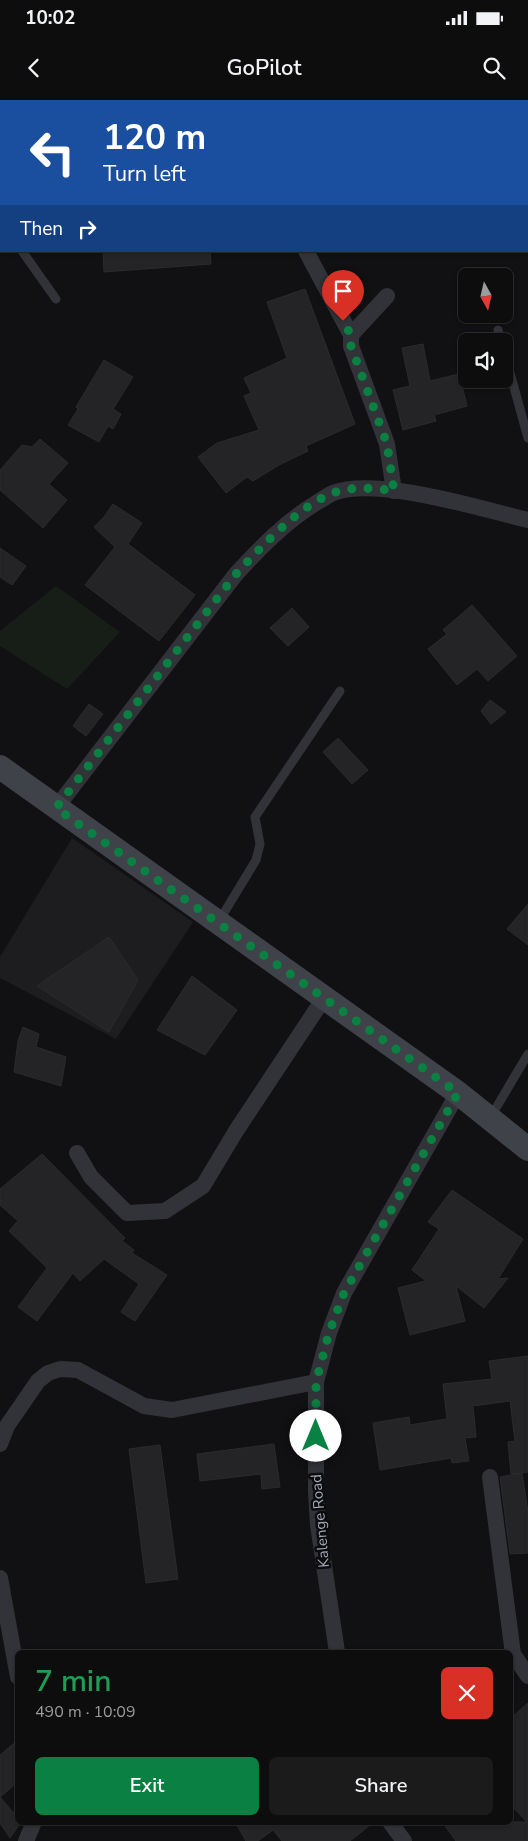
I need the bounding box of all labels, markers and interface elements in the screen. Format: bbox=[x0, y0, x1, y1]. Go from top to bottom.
text: 10:02 bbox=[25, 5, 75, 31]
text: GoPilot bbox=[227, 53, 301, 83]
icon: back bbox=[20, 54, 48, 82]
icon: search bbox=[480, 54, 508, 82]
text: 120 m bbox=[103, 114, 206, 161]
icon: left bbox=[20, 120, 85, 185]
text: Turn left bbox=[103, 159, 186, 189]
icon: right bbox=[73, 215, 101, 243]
text: Then bbox=[20, 216, 63, 242]
north arrow bbox=[458, 268, 512, 322]
map controls bbox=[458, 268, 513, 388]
pin bbox=[322, 270, 364, 321]
icon: arrive bbox=[329, 277, 357, 305]
button: sound bbox=[458, 333, 513, 388]
position arrow bbox=[289, 1409, 341, 1461]
street label: Kalenge Road bbox=[306, 1473, 334, 1569]
text: 7 min bbox=[35, 1661, 111, 1702]
button: close bbox=[441, 1667, 493, 1719]
text: 490 m · 10:09 bbox=[35, 1701, 136, 1723]
button: Exit bbox=[35, 1757, 259, 1815]
button: Share bbox=[269, 1757, 493, 1815]

